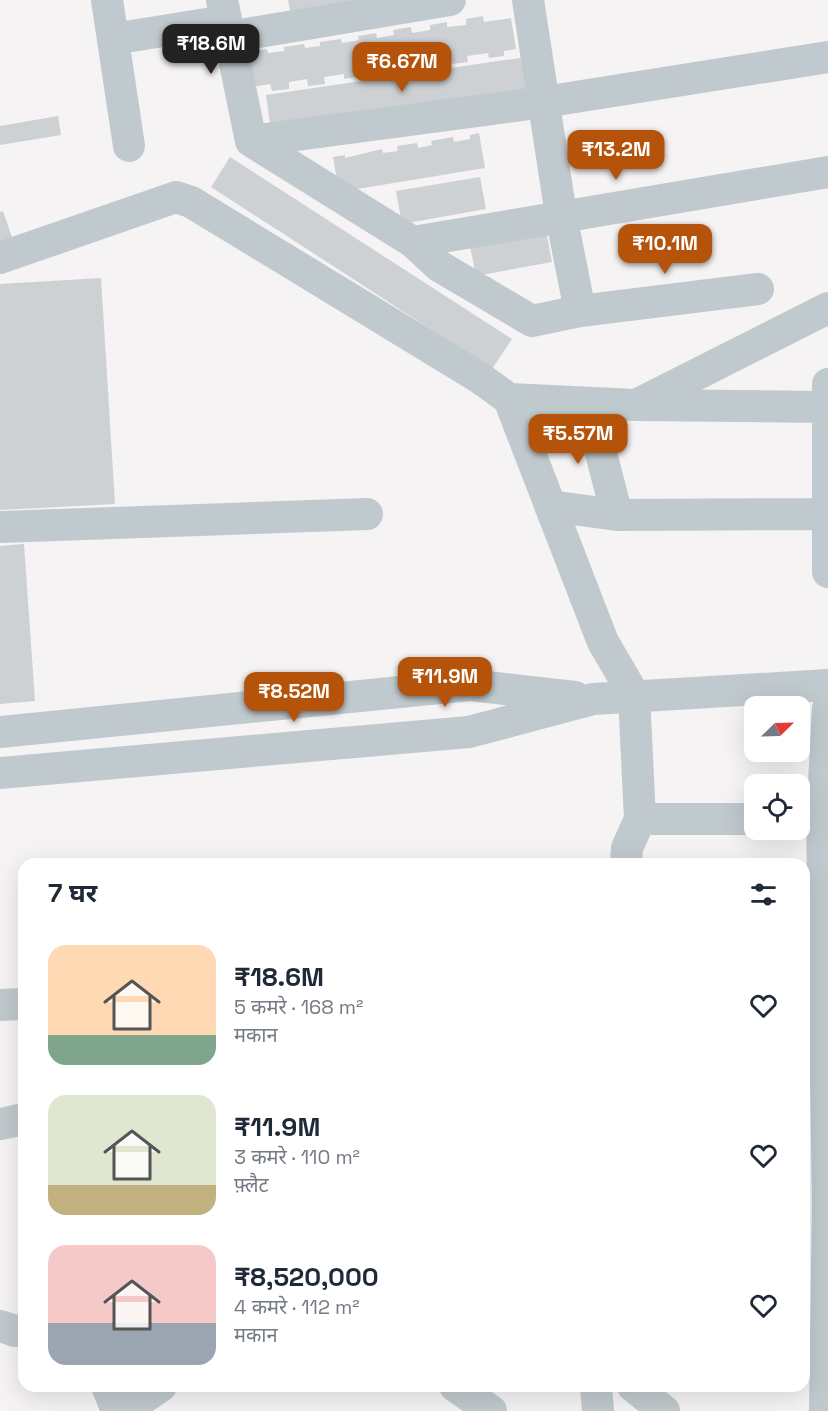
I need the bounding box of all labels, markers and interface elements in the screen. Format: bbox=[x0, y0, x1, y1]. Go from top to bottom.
pin: ₹18.6M bbox=[162, 24, 260, 75]
text: ₹18.6M bbox=[176, 30, 246, 56]
pin: ₹6.67M bbox=[353, 42, 451, 93]
text: ₹6.67M bbox=[366, 48, 438, 74]
pin: ₹13.2M bbox=[567, 130, 665, 181]
text: ₹13.2M bbox=[581, 136, 651, 162]
pin: ₹10.1M bbox=[616, 224, 714, 275]
text: ₹10.1M bbox=[632, 230, 698, 256]
pin: ₹5.57M bbox=[529, 414, 627, 465]
text: ₹5.57M bbox=[543, 420, 613, 446]
pin: ₹11.9M bbox=[396, 657, 494, 708]
text: ₹11.9M bbox=[412, 663, 478, 689]
pin: ₹8.52M bbox=[245, 672, 343, 723]
text: ₹8.52M bbox=[258, 678, 330, 704]
north arrow bbox=[744, 696, 810, 762]
map controls bbox=[744, 696, 810, 840]
button: locate bbox=[744, 774, 810, 840]
text: 7 घर bbox=[48, 876, 97, 910]
icon: filters bbox=[747, 878, 780, 911]
text: ₹18.6M bbox=[234, 960, 324, 994]
icon: home bbox=[96, 969, 168, 1041]
icon: heart bbox=[747, 989, 780, 1022]
text: 5 कमरे · 168 m² bbox=[234, 994, 363, 1020]
text: मकान bbox=[234, 1022, 278, 1048]
text: ₹11.9M bbox=[234, 1110, 320, 1144]
icon: home bbox=[96, 1119, 168, 1191]
icon: heart bbox=[747, 1139, 780, 1172]
text: 3 कमरे · 110 m² bbox=[234, 1144, 360, 1170]
text: फ़्लैट bbox=[234, 1172, 269, 1198]
text: ₹8,520,000 bbox=[234, 1260, 379, 1294]
icon: home bbox=[96, 1269, 168, 1341]
icon: heart bbox=[747, 1289, 780, 1322]
text: 4 कमरे · 112 m² bbox=[234, 1294, 360, 1320]
text: मकान bbox=[234, 1322, 278, 1348]

